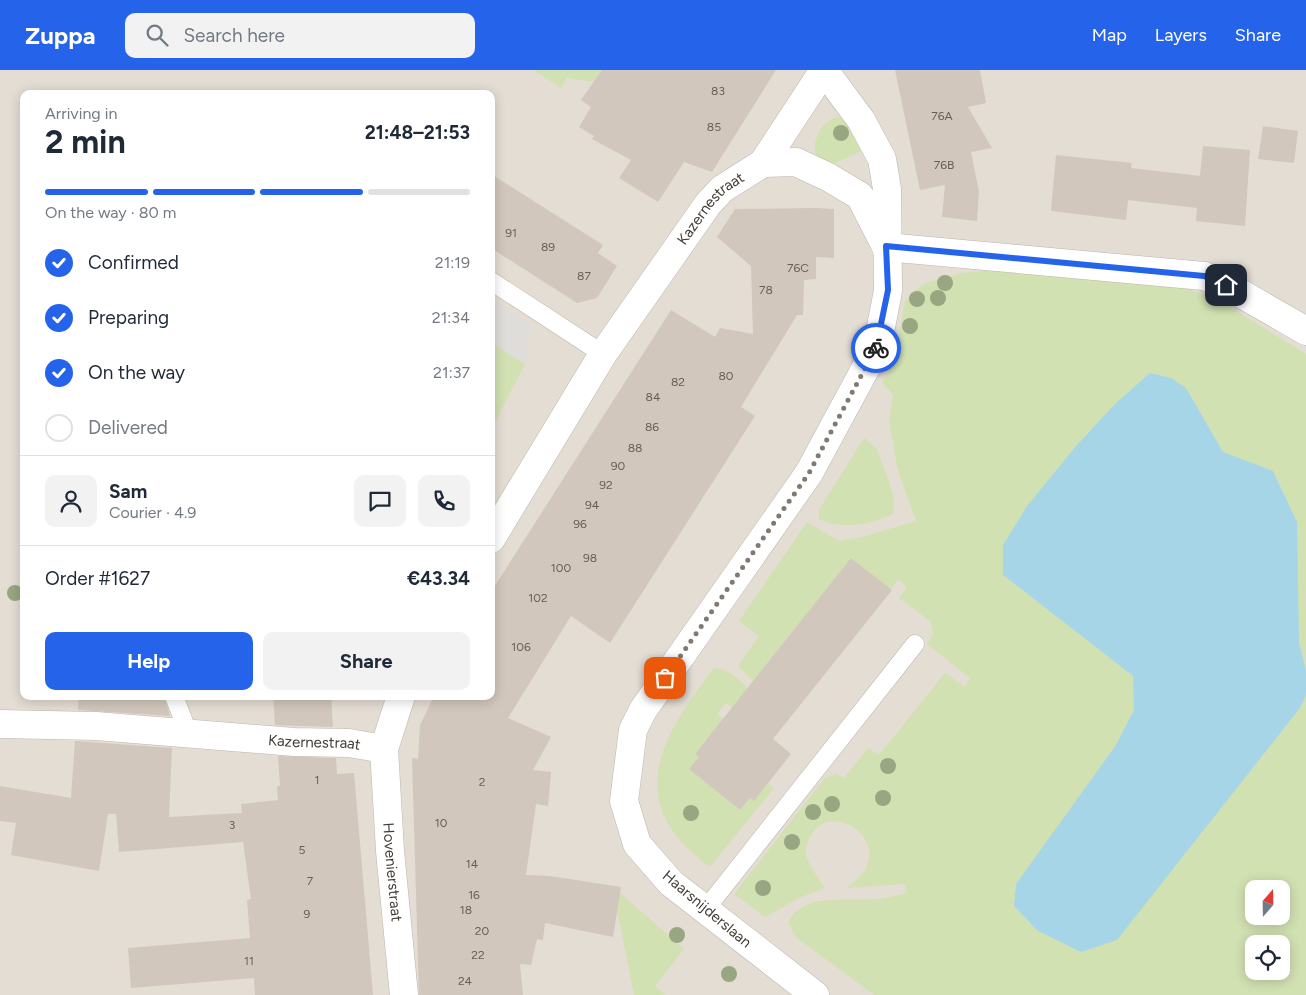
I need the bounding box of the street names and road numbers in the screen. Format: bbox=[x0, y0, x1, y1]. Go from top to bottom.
street label: Kazernestraat bbox=[673, 168, 748, 248]
street label: Kazernestraat bbox=[267, 731, 362, 754]
street label: Hovenierstraat bbox=[379, 822, 406, 923]
street label: Haarsnijderslaan bbox=[659, 867, 755, 951]

